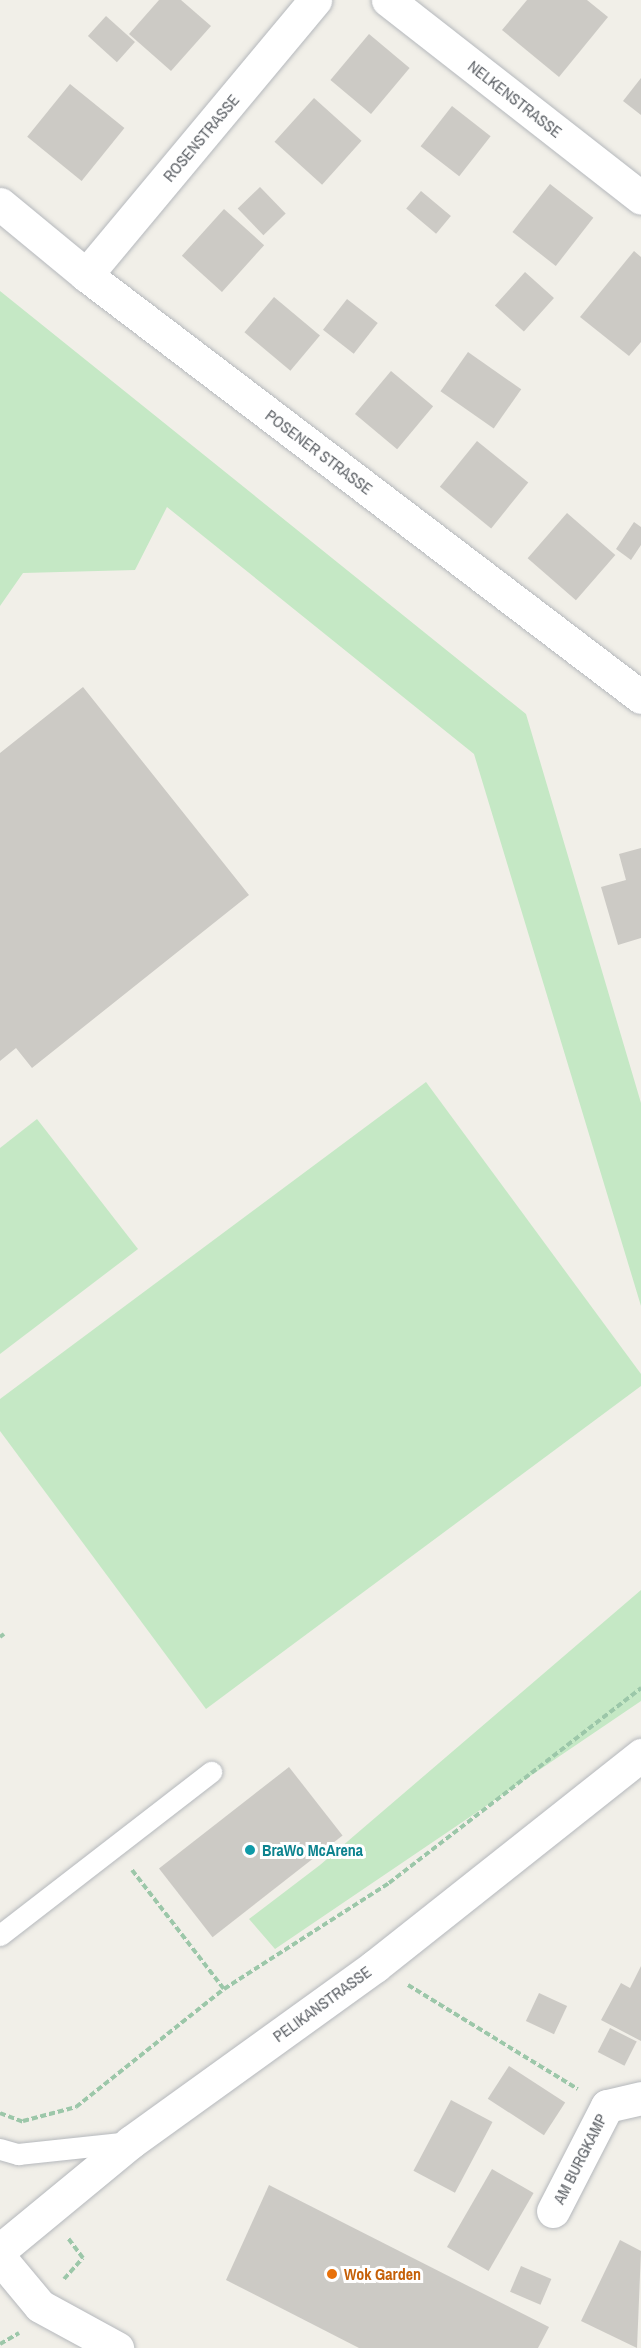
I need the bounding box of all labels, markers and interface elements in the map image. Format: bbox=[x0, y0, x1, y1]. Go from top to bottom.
street label: NELKENSTRASSE bbox=[464, 56, 566, 142]
street label: ROSENSTRASSE bbox=[159, 90, 243, 186]
street label: POSENER STRASSE bbox=[262, 405, 376, 499]
place label: BraWo McArena bbox=[262, 1840, 363, 1860]
marker: BraWo McArena bbox=[243, 1843, 257, 1857]
street label: PELIKANSTRASSE bbox=[269, 1962, 375, 2046]
street label: AM BURGKAMP bbox=[549, 2111, 611, 2207]
place label: Wok Garden bbox=[344, 2264, 421, 2284]
marker: Wok Garden bbox=[325, 2267, 339, 2281]

